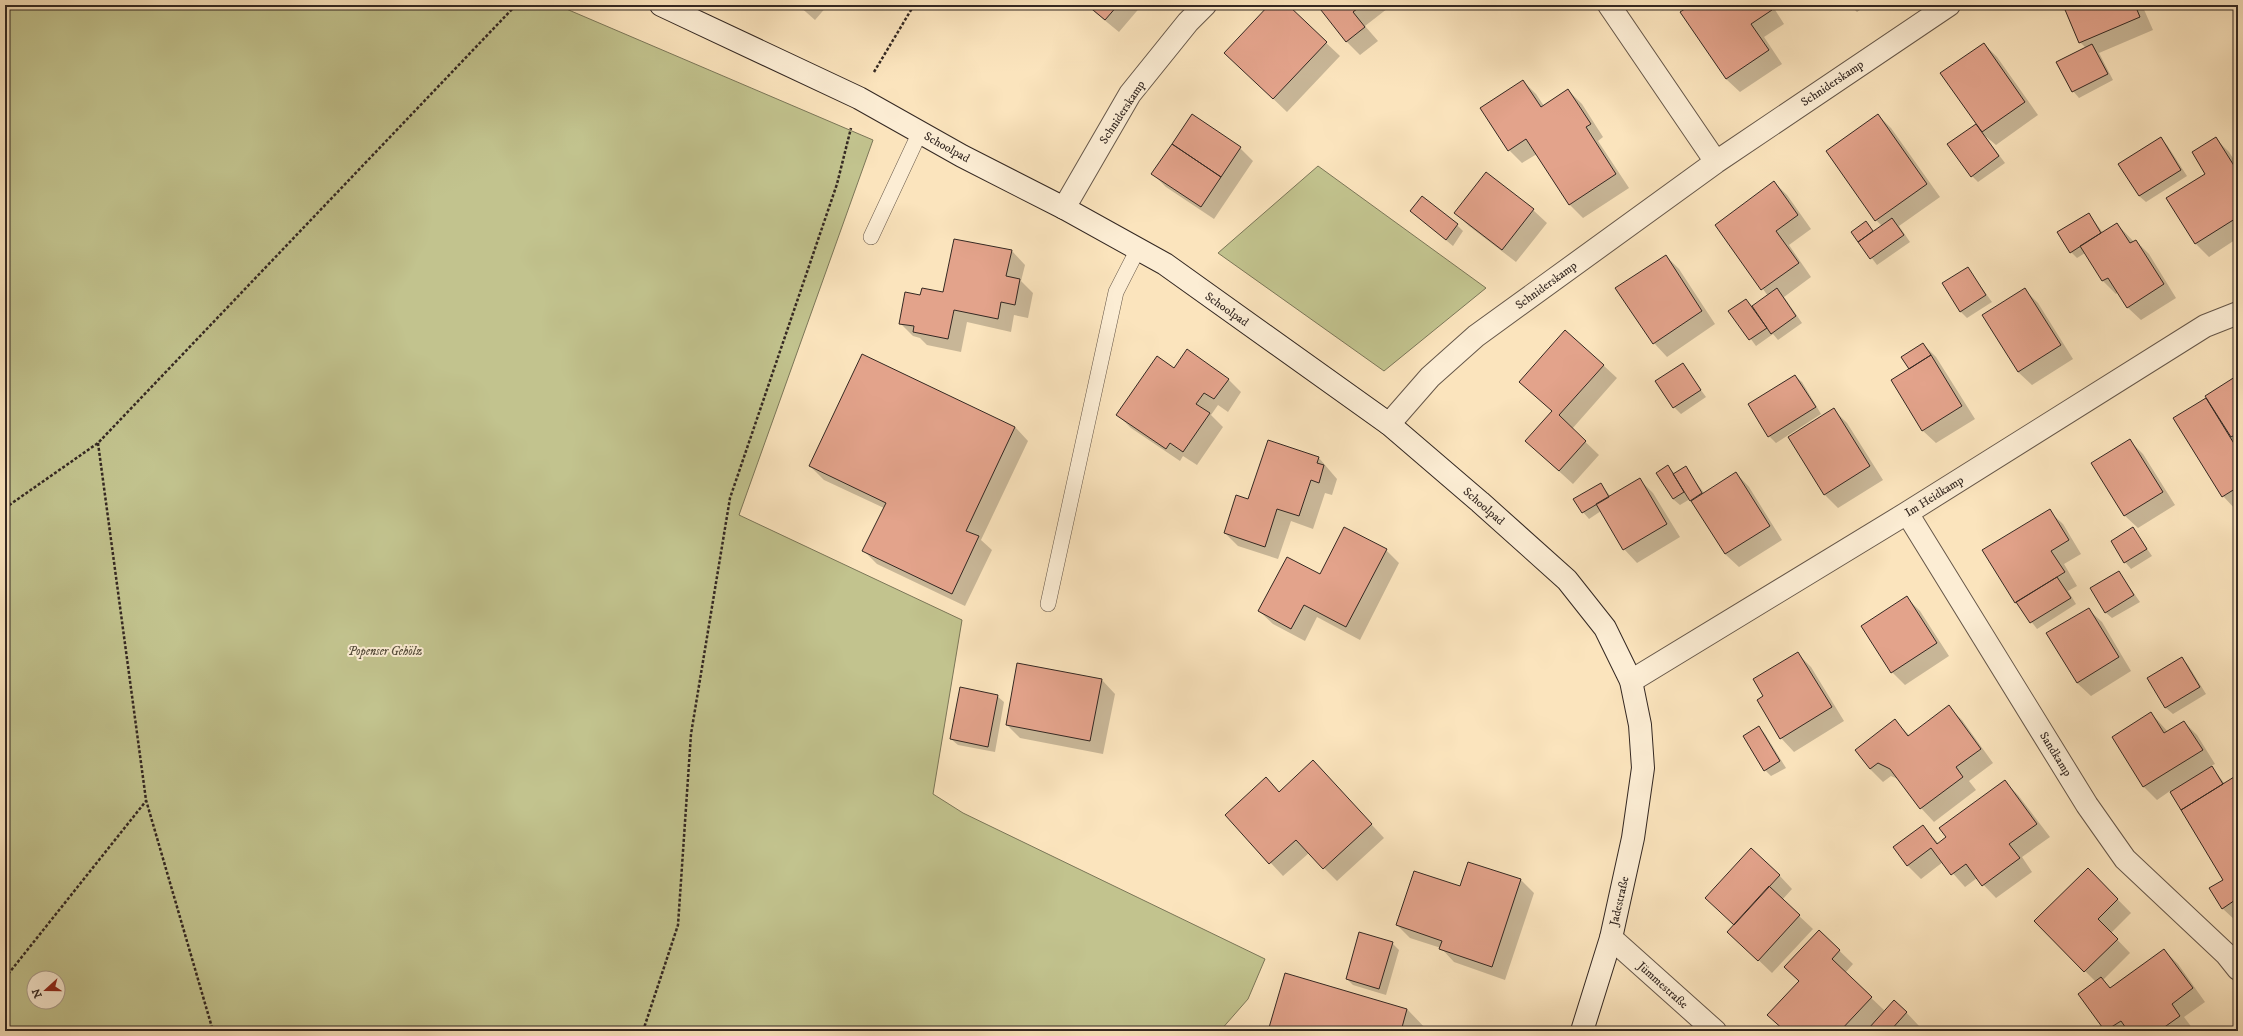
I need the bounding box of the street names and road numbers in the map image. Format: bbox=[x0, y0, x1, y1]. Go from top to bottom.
street label: Schniderskamp bbox=[1798, 57, 1867, 110]
street label: Schniderskamp bbox=[1096, 78, 1148, 147]
street label: Schoolpad bbox=[921, 129, 972, 166]
street label: Schniderskamp bbox=[1513, 258, 1580, 313]
street label: Schoolpad bbox=[1202, 289, 1252, 330]
street label: Im Heidkamp bbox=[1902, 472, 1966, 520]
street label: Schoolpad bbox=[1460, 484, 1507, 528]
street label: Sandkamp bbox=[2036, 729, 2075, 779]
street label: Jadestraße bbox=[1606, 875, 1632, 928]
street label: Jümmestraße bbox=[1634, 958, 1691, 1012]

